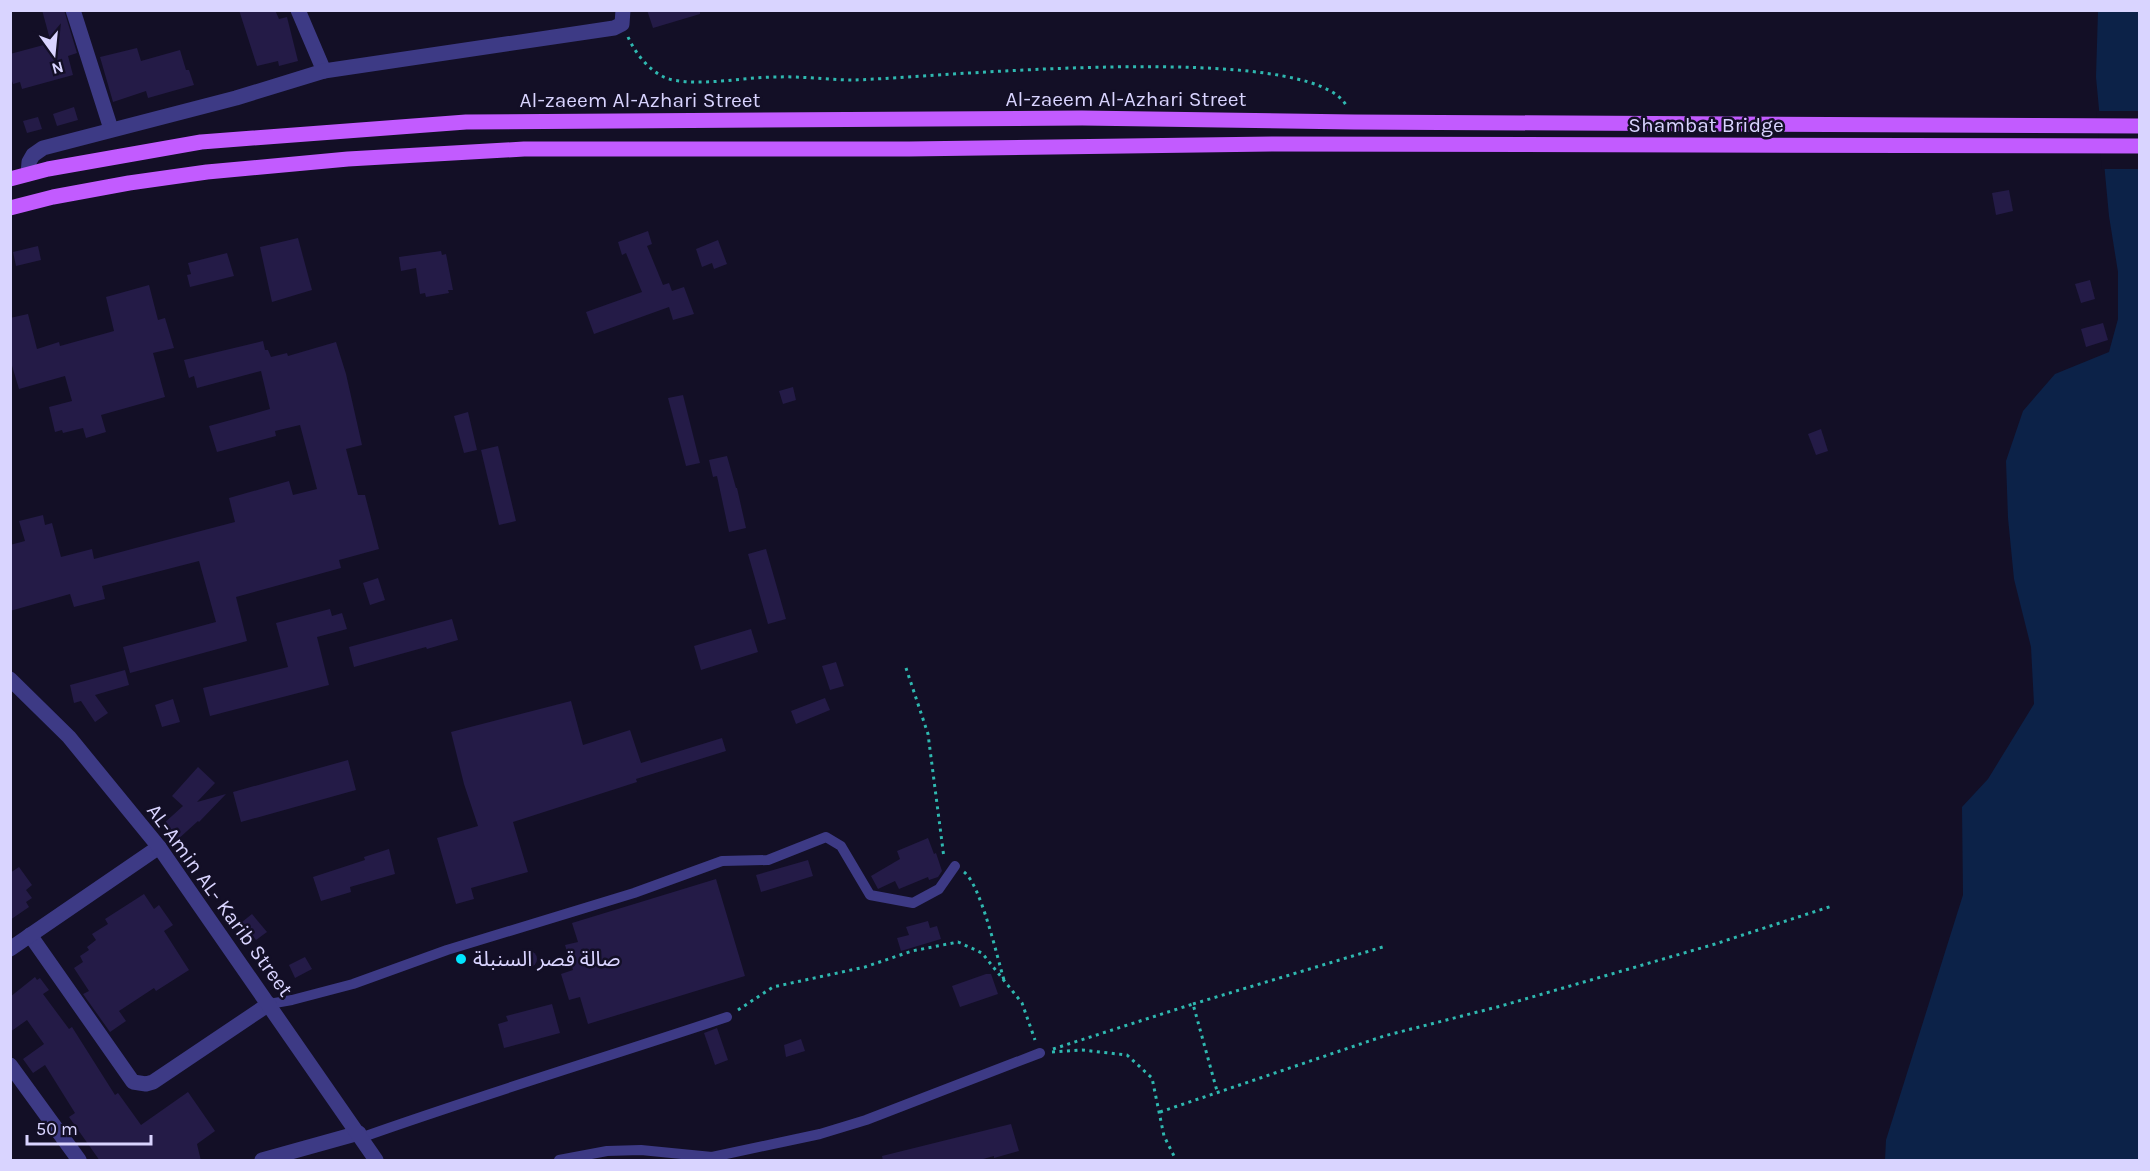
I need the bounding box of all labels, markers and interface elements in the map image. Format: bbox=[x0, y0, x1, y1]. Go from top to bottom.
north arrow bbox=[24, 24, 84, 84]
text: N bbox=[50, 57, 66, 79]
street label: Al-zaeem Al-Azhari Street bbox=[1006, 87, 1247, 111]
street label: Al-zaeem Al-Azhari Street bbox=[520, 88, 761, 112]
street label: Shambat Bridge bbox=[1628, 113, 1784, 137]
street label: AL-Amin AL- Karib Street bbox=[142, 799, 298, 1001]
place label: صالة قصر السنبلة bbox=[473, 947, 621, 971]
marker: صالة قصر السنبلة bbox=[454, 952, 468, 966]
scale bar bbox=[27, 1108, 152, 1146]
text: 50 m bbox=[36, 1118, 78, 1140]

